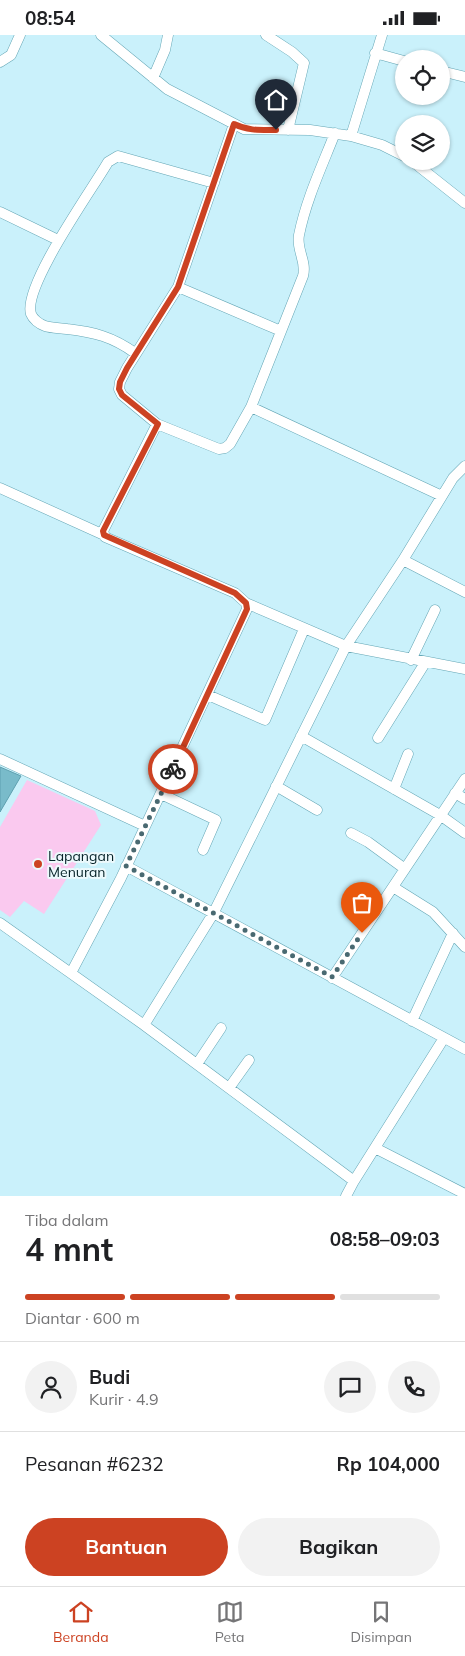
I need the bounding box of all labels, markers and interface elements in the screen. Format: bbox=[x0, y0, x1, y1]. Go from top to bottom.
text: 08:54 bbox=[25, 6, 75, 30]
map controls bbox=[395, 50, 450, 170]
button: locate bbox=[395, 50, 450, 105]
pin bbox=[255, 79, 297, 130]
icon: home bbox=[262, 86, 290, 114]
button: layers bbox=[395, 115, 450, 170]
courier bbox=[148, 744, 198, 794]
icon: bike bbox=[159, 755, 187, 783]
place label: Lapangan Menuran bbox=[48, 847, 114, 881]
marker: Lapangan Menuran bbox=[32, 858, 44, 870]
pin bbox=[341, 882, 383, 933]
icon: bag bbox=[348, 889, 376, 917]
text: Tiba dalam bbox=[25, 1210, 109, 1230]
text: 08:58–09:03 bbox=[330, 1227, 440, 1251]
text: 4 mnt bbox=[25, 1229, 113, 1269]
text: Diantar · 600 m bbox=[25, 1308, 140, 1328]
button: person bbox=[25, 1361, 77, 1413]
button: chat bbox=[324, 1361, 376, 1413]
button: phone bbox=[388, 1361, 440, 1413]
text: Budi bbox=[89, 1365, 130, 1389]
text: Kurir · 4.9 bbox=[89, 1389, 159, 1409]
text: Pesanan #6232 bbox=[25, 1452, 164, 1476]
text: Rp 104,000 bbox=[337, 1452, 440, 1476]
button: Bantuan bbox=[25, 1518, 228, 1576]
button: Bagikan bbox=[238, 1518, 440, 1576]
tab: Beranda bbox=[53, 1598, 109, 1646]
tab: Peta bbox=[215, 1598, 244, 1646]
tab: Disimpan bbox=[351, 1598, 412, 1646]

